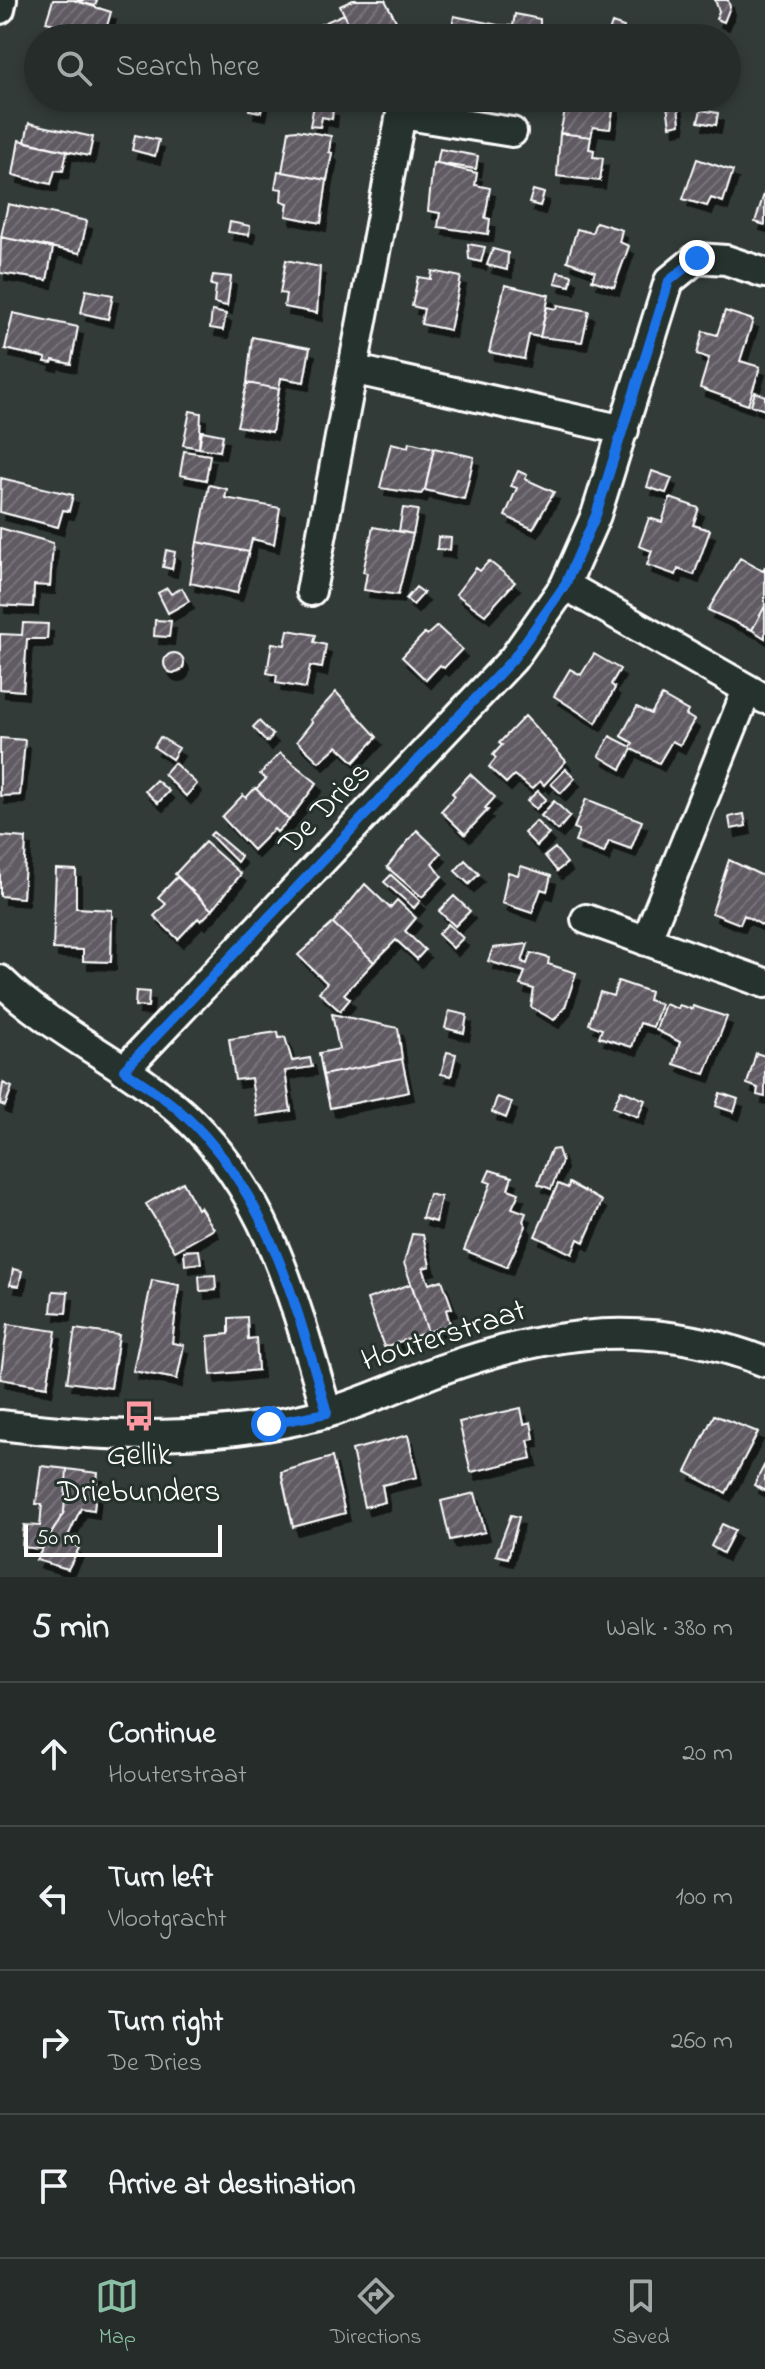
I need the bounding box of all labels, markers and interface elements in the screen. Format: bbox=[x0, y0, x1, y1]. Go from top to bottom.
search box bbox=[24, 24, 741, 112]
icon: search bbox=[52, 46, 96, 90]
text: Search here bbox=[116, 46, 260, 90]
route end bbox=[679, 240, 715, 276]
street label: De Dries bbox=[268, 751, 383, 868]
street label: Houterstraat bbox=[356, 1288, 533, 1386]
bus stop icon: Gellik Driebunders bbox=[122, 1399, 156, 1433]
route start bbox=[251, 1406, 287, 1442]
place label: Gellik Driebunders bbox=[57, 1433, 220, 1517]
scale bar bbox=[24, 1521, 222, 1557]
text: 50 m bbox=[36, 1523, 81, 1555]
text: 5 min bbox=[32, 1604, 109, 1654]
text: Walk · 380 m bbox=[606, 1610, 733, 1648]
text: Continue bbox=[108, 1713, 216, 1757]
icon: ahead bbox=[32, 1732, 76, 1776]
text: 20 m bbox=[682, 1735, 733, 1773]
text: Houterstraat bbox=[108, 1757, 247, 1795]
text: Turn left bbox=[108, 1857, 213, 1901]
icon: left bbox=[32, 1876, 76, 1920]
text: 100 m bbox=[676, 1879, 733, 1917]
text: Vlootgracht bbox=[108, 1901, 227, 1939]
text: Turn right bbox=[108, 2001, 223, 2045]
icon: right bbox=[32, 2020, 76, 2064]
text: 260 m bbox=[671, 2023, 733, 2061]
text: De Dries bbox=[108, 2045, 202, 2083]
icon: arrive bbox=[32, 2164, 76, 2208]
text: Arrive at destination bbox=[108, 2164, 356, 2208]
tab: Map bbox=[95, 2274, 139, 2354]
tab: Directions bbox=[330, 2274, 421, 2354]
tab: Saved bbox=[612, 2274, 670, 2354]

